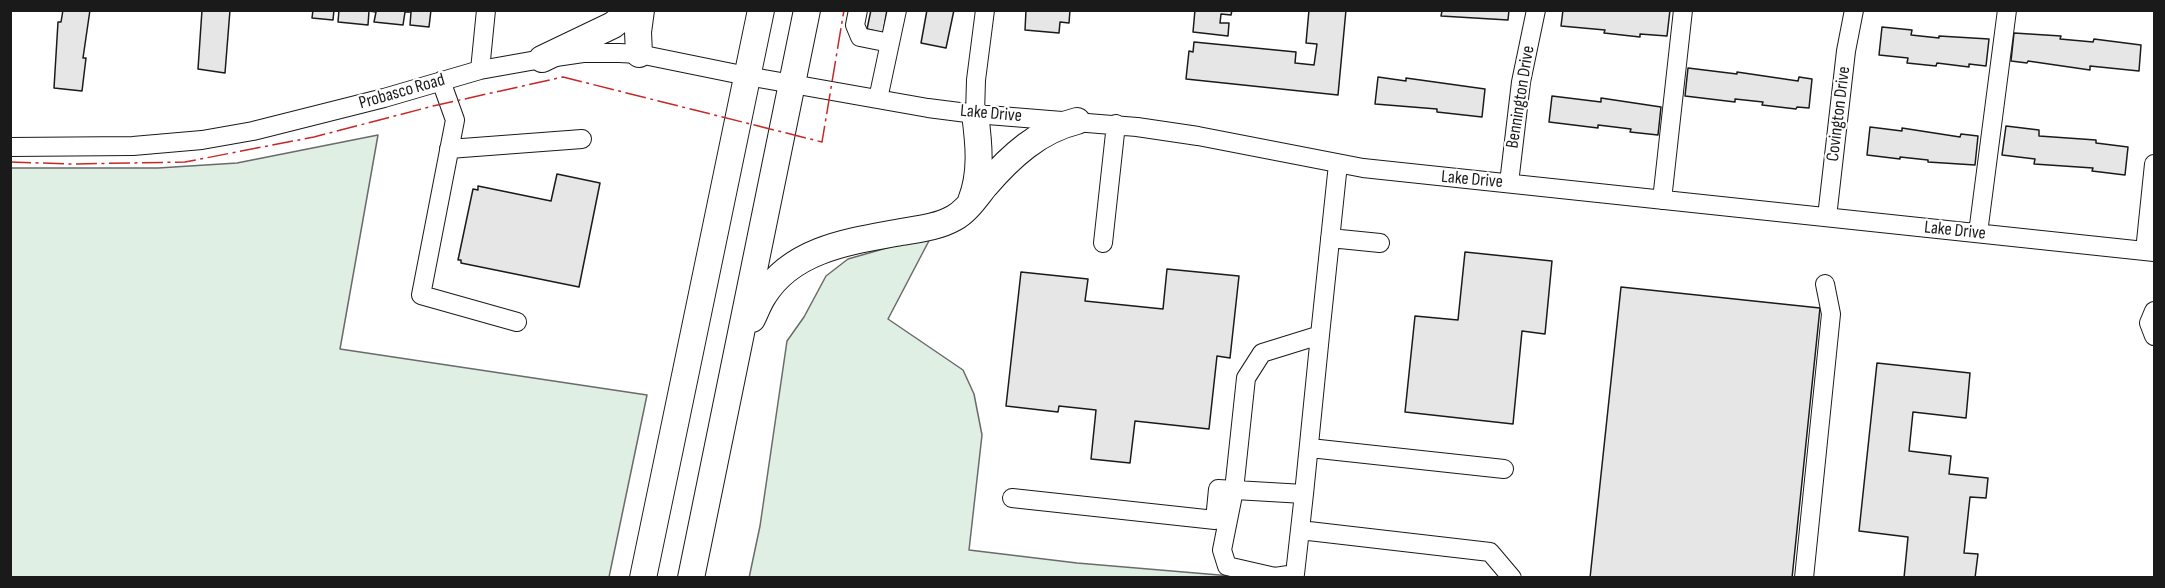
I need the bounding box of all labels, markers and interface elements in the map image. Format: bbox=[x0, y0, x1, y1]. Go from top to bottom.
street label: Bennington Drive bbox=[1502, 44, 1540, 150]
street label: Covington Drive bbox=[1822, 65, 1856, 163]
street label: Probasco Road bbox=[357, 69, 447, 115]
street label: Lake Drive bbox=[959, 101, 1023, 127]
street label: Lake Drive bbox=[1440, 167, 1504, 193]
street label: Lake Drive bbox=[1923, 217, 1987, 245]

